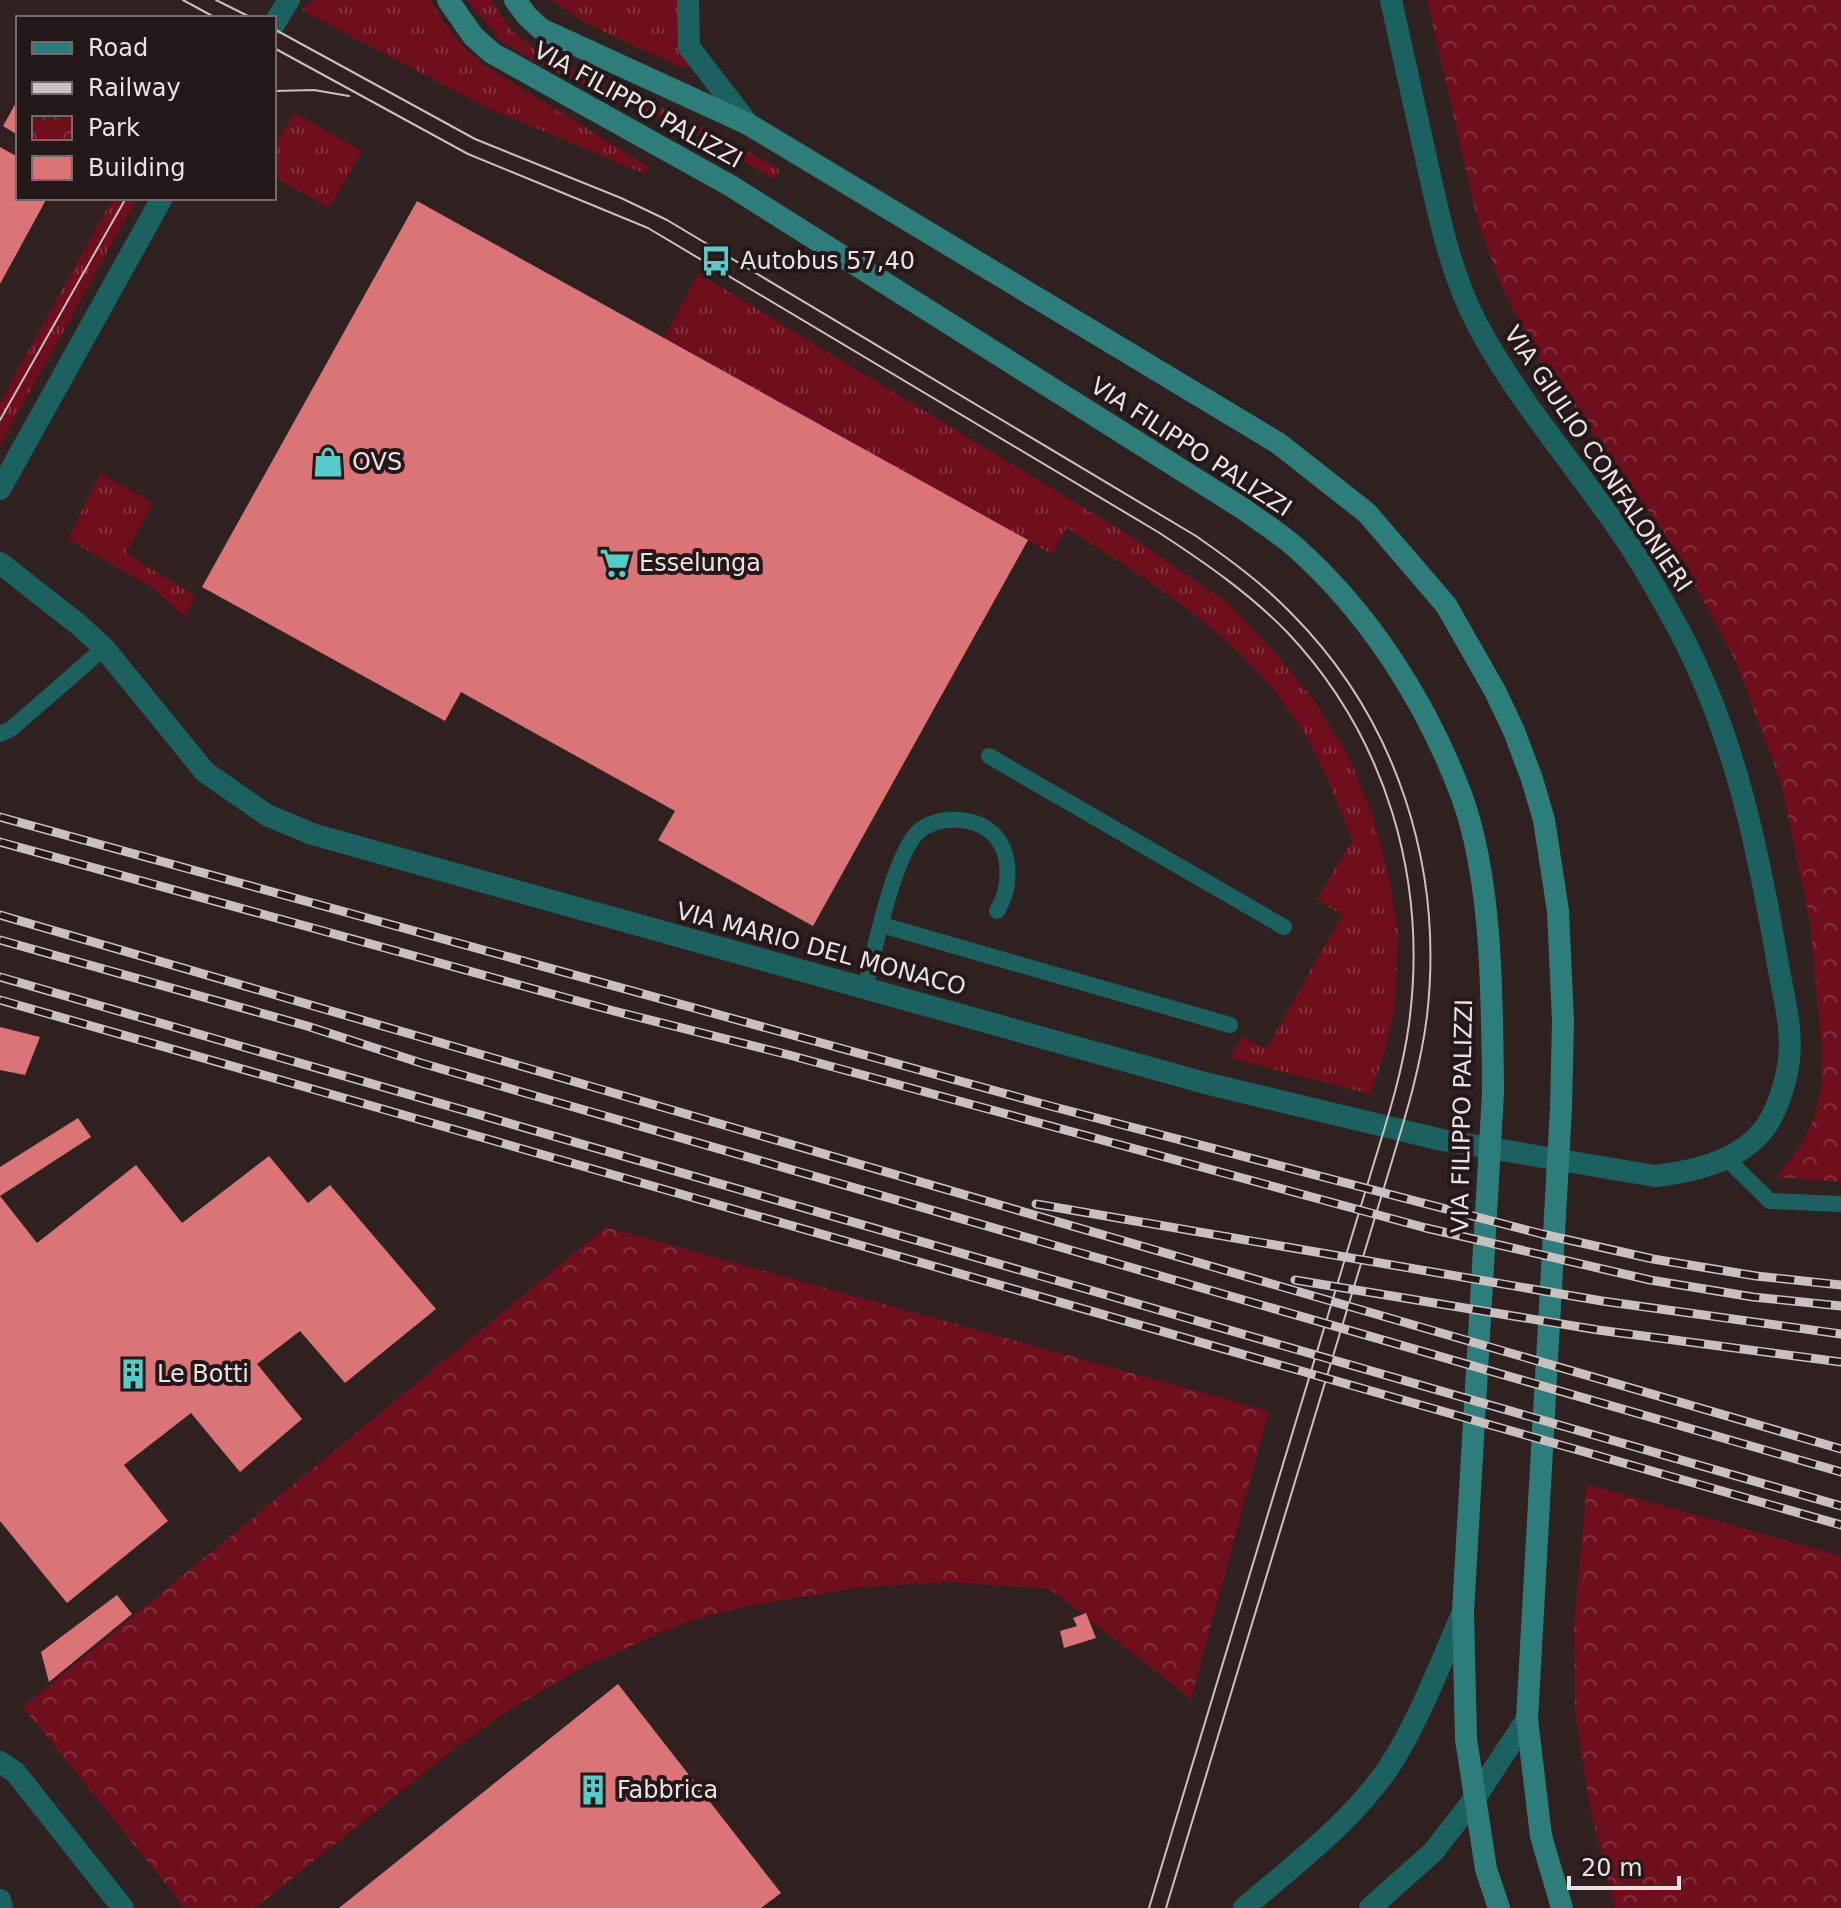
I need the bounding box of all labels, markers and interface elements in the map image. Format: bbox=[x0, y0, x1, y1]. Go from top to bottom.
legend bbox=[16, 16, 276, 200]
text: Road bbox=[88, 34, 148, 62]
street label: VIA FILIPPO PALIZZI bbox=[529, 36, 747, 174]
text: Railway bbox=[88, 74, 181, 102]
text: Park bbox=[88, 114, 140, 142]
text: Building bbox=[88, 154, 185, 182]
bus stop icon: Autobus 57,40 bbox=[699, 244, 733, 278]
place label: Autobus 57,40 bbox=[740, 247, 915, 275]
street label: VIA GIULIO CONFALONIERI bbox=[1498, 321, 1698, 597]
street label: VIA FILIPPO PALIZZI bbox=[1085, 372, 1297, 522]
shop icon: OVS bbox=[311, 445, 345, 479]
place label: OVS bbox=[352, 448, 402, 476]
supermarket icon: Esselunga bbox=[598, 546, 632, 580]
place label: Esselunga bbox=[639, 549, 761, 577]
street label: VIA MARIO DEL MONACO bbox=[673, 897, 969, 1001]
street label: VIA FILIPPO PALIZZI bbox=[1446, 999, 1478, 1233]
building icon: Le Botti bbox=[116, 1357, 150, 1391]
place label: Le Botti bbox=[157, 1360, 249, 1388]
building icon: Fabbrica bbox=[576, 1773, 610, 1807]
place label: Fabbrica bbox=[617, 1776, 718, 1804]
scale bar bbox=[1569, 1840, 1679, 1890]
text: 20 m bbox=[1581, 1854, 1643, 1882]

